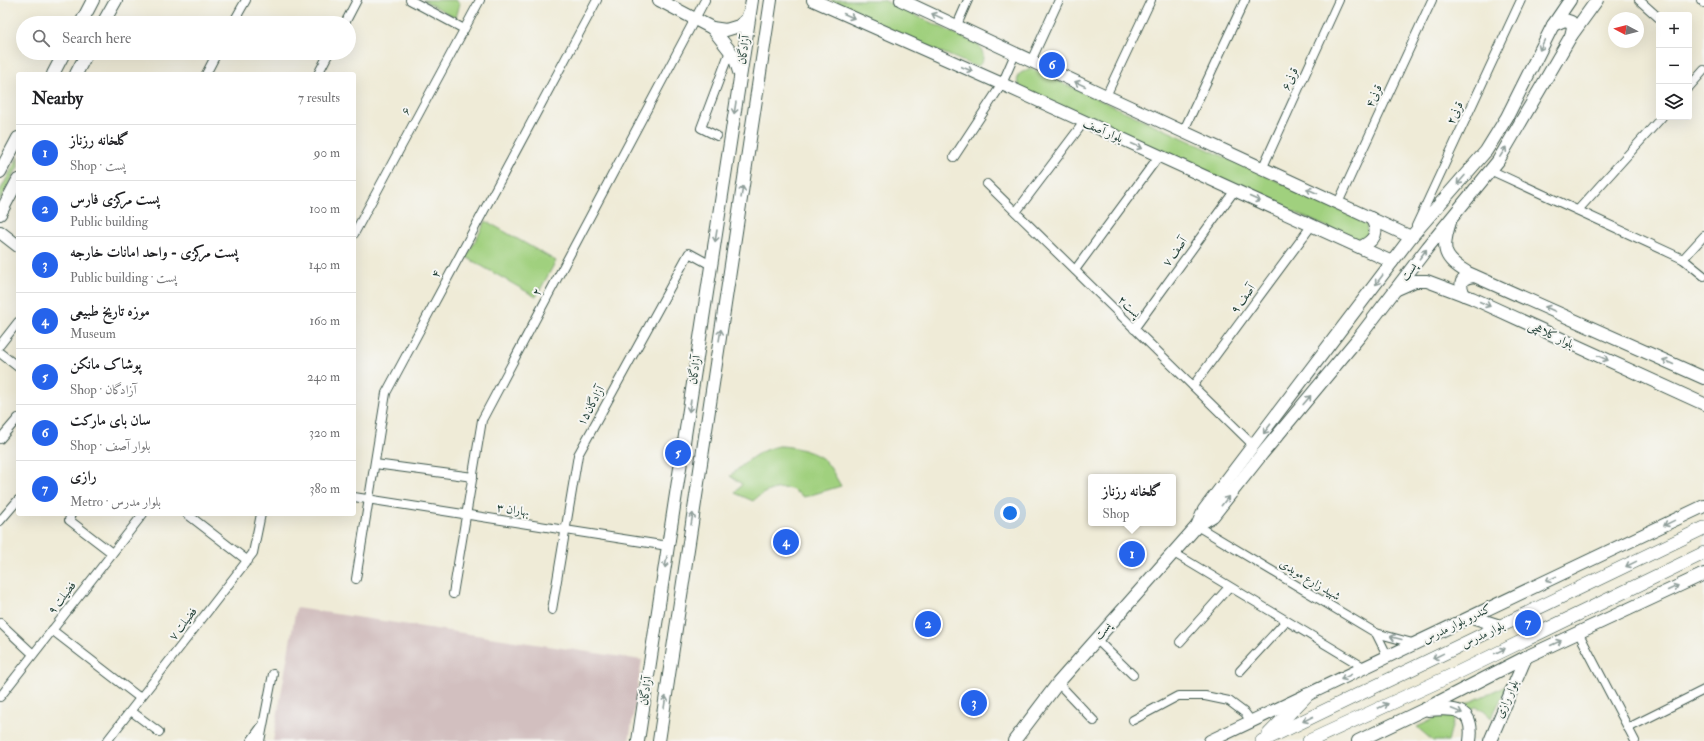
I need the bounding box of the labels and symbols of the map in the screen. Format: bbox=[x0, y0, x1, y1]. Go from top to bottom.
one-way arrow bbox=[931, 12, 943, 19]
north arrow bbox=[1608, 12, 1644, 48]
one-way arrow bbox=[842, 13, 854, 20]
street label: آزادگان bbox=[733, 33, 754, 66]
one-way arrow bbox=[1538, 39, 1546, 51]
pin: 6 bbox=[1039, 50, 1065, 80]
street label: قرنی۶ bbox=[1278, 65, 1302, 93]
one-way arrow bbox=[961, 66, 973, 73]
one-way arrow bbox=[1074, 80, 1086, 87]
street label: قرنی۴ bbox=[1362, 82, 1386, 110]
street label: قرنی۲ bbox=[1443, 99, 1467, 127]
one-way arrow bbox=[731, 101, 739, 114]
street label: ۶ bbox=[398, 104, 414, 118]
street label: بلوار آصف bbox=[1081, 115, 1126, 146]
one-way arrow bbox=[1130, 143, 1142, 150]
one-way arrow bbox=[1499, 147, 1507, 158]
one-way arrow bbox=[1457, 174, 1466, 184]
one-way arrow bbox=[738, 186, 746, 199]
one-way arrow bbox=[1307, 187, 1319, 194]
one-way arrow bbox=[1249, 196, 1261, 203]
one-way arrow bbox=[712, 229, 720, 242]
street label: ۷ آصف bbox=[1159, 233, 1191, 270]
one-way arrow bbox=[1418, 249, 1427, 260]
street label: پست bbox=[1397, 259, 1422, 284]
street label: ۴ bbox=[428, 267, 444, 281]
one-way arrow bbox=[1374, 275, 1383, 286]
street label: ۹ آصف bbox=[1227, 280, 1259, 317]
street label: ۲ bbox=[529, 285, 545, 299]
street label: پست۲ bbox=[1114, 292, 1145, 323]
one-way arrow bbox=[1478, 301, 1490, 308]
one-way arrow bbox=[1544, 305, 1556, 313]
street label: بلوار کلاهچی bbox=[1525, 318, 1576, 353]
one-way arrow bbox=[716, 329, 724, 342]
street label: آزادگان bbox=[684, 353, 705, 386]
one-way arrow bbox=[1597, 355, 1609, 362]
one-way arrow bbox=[1663, 358, 1675, 365]
street label: آزادگان۱۵ bbox=[573, 382, 609, 429]
one-way arrow bbox=[1303, 394, 1312, 405]
one-way arrow bbox=[686, 399, 694, 412]
one-way arrow bbox=[1263, 423, 1271, 434]
pin: 5 bbox=[665, 438, 691, 468]
one-way arrow bbox=[1221, 495, 1230, 506]
street label: بهاران ۳ bbox=[496, 500, 530, 520]
your location bbox=[1000, 503, 1020, 523]
one-way arrow bbox=[688, 512, 696, 525]
one-way arrow bbox=[1663, 520, 1675, 527]
pin: 4 bbox=[773, 527, 799, 557]
pin: 1 bbox=[1119, 539, 1145, 569]
one-way arrow bbox=[662, 556, 670, 569]
street label: شهید زارع مویدی bbox=[1275, 556, 1343, 607]
one-way arrow bbox=[1625, 561, 1637, 568]
one-way arrow bbox=[1546, 576, 1558, 583]
street label: فضیلت ۹ bbox=[44, 579, 80, 617]
one-way arrow bbox=[1667, 584, 1679, 591]
street label: کندرو بلوار مدرس bbox=[1420, 601, 1494, 647]
street label: فضیلت ۷ bbox=[165, 605, 201, 643]
pin: 7 bbox=[1515, 608, 1541, 638]
pin: 2 bbox=[915, 609, 941, 639]
street label: پست bbox=[1091, 618, 1116, 643]
street label: بلوار مدرس bbox=[1459, 618, 1507, 652]
one-way arrow bbox=[1389, 634, 1402, 641]
one-way arrow bbox=[1549, 639, 1561, 646]
one-way arrow bbox=[1494, 647, 1506, 654]
one-way arrow bbox=[1432, 653, 1444, 660]
street label: آزادگان bbox=[635, 674, 656, 707]
one-way arrow bbox=[1340, 674, 1352, 681]
street label: بلوار رازی bbox=[1492, 677, 1522, 721]
pin: 3 bbox=[961, 688, 987, 718]
one-way arrow bbox=[661, 696, 669, 709]
one-way arrow bbox=[1376, 702, 1388, 710]
one-way arrow bbox=[1451, 707, 1463, 715]
one-way arrow bbox=[1303, 716, 1315, 723]

